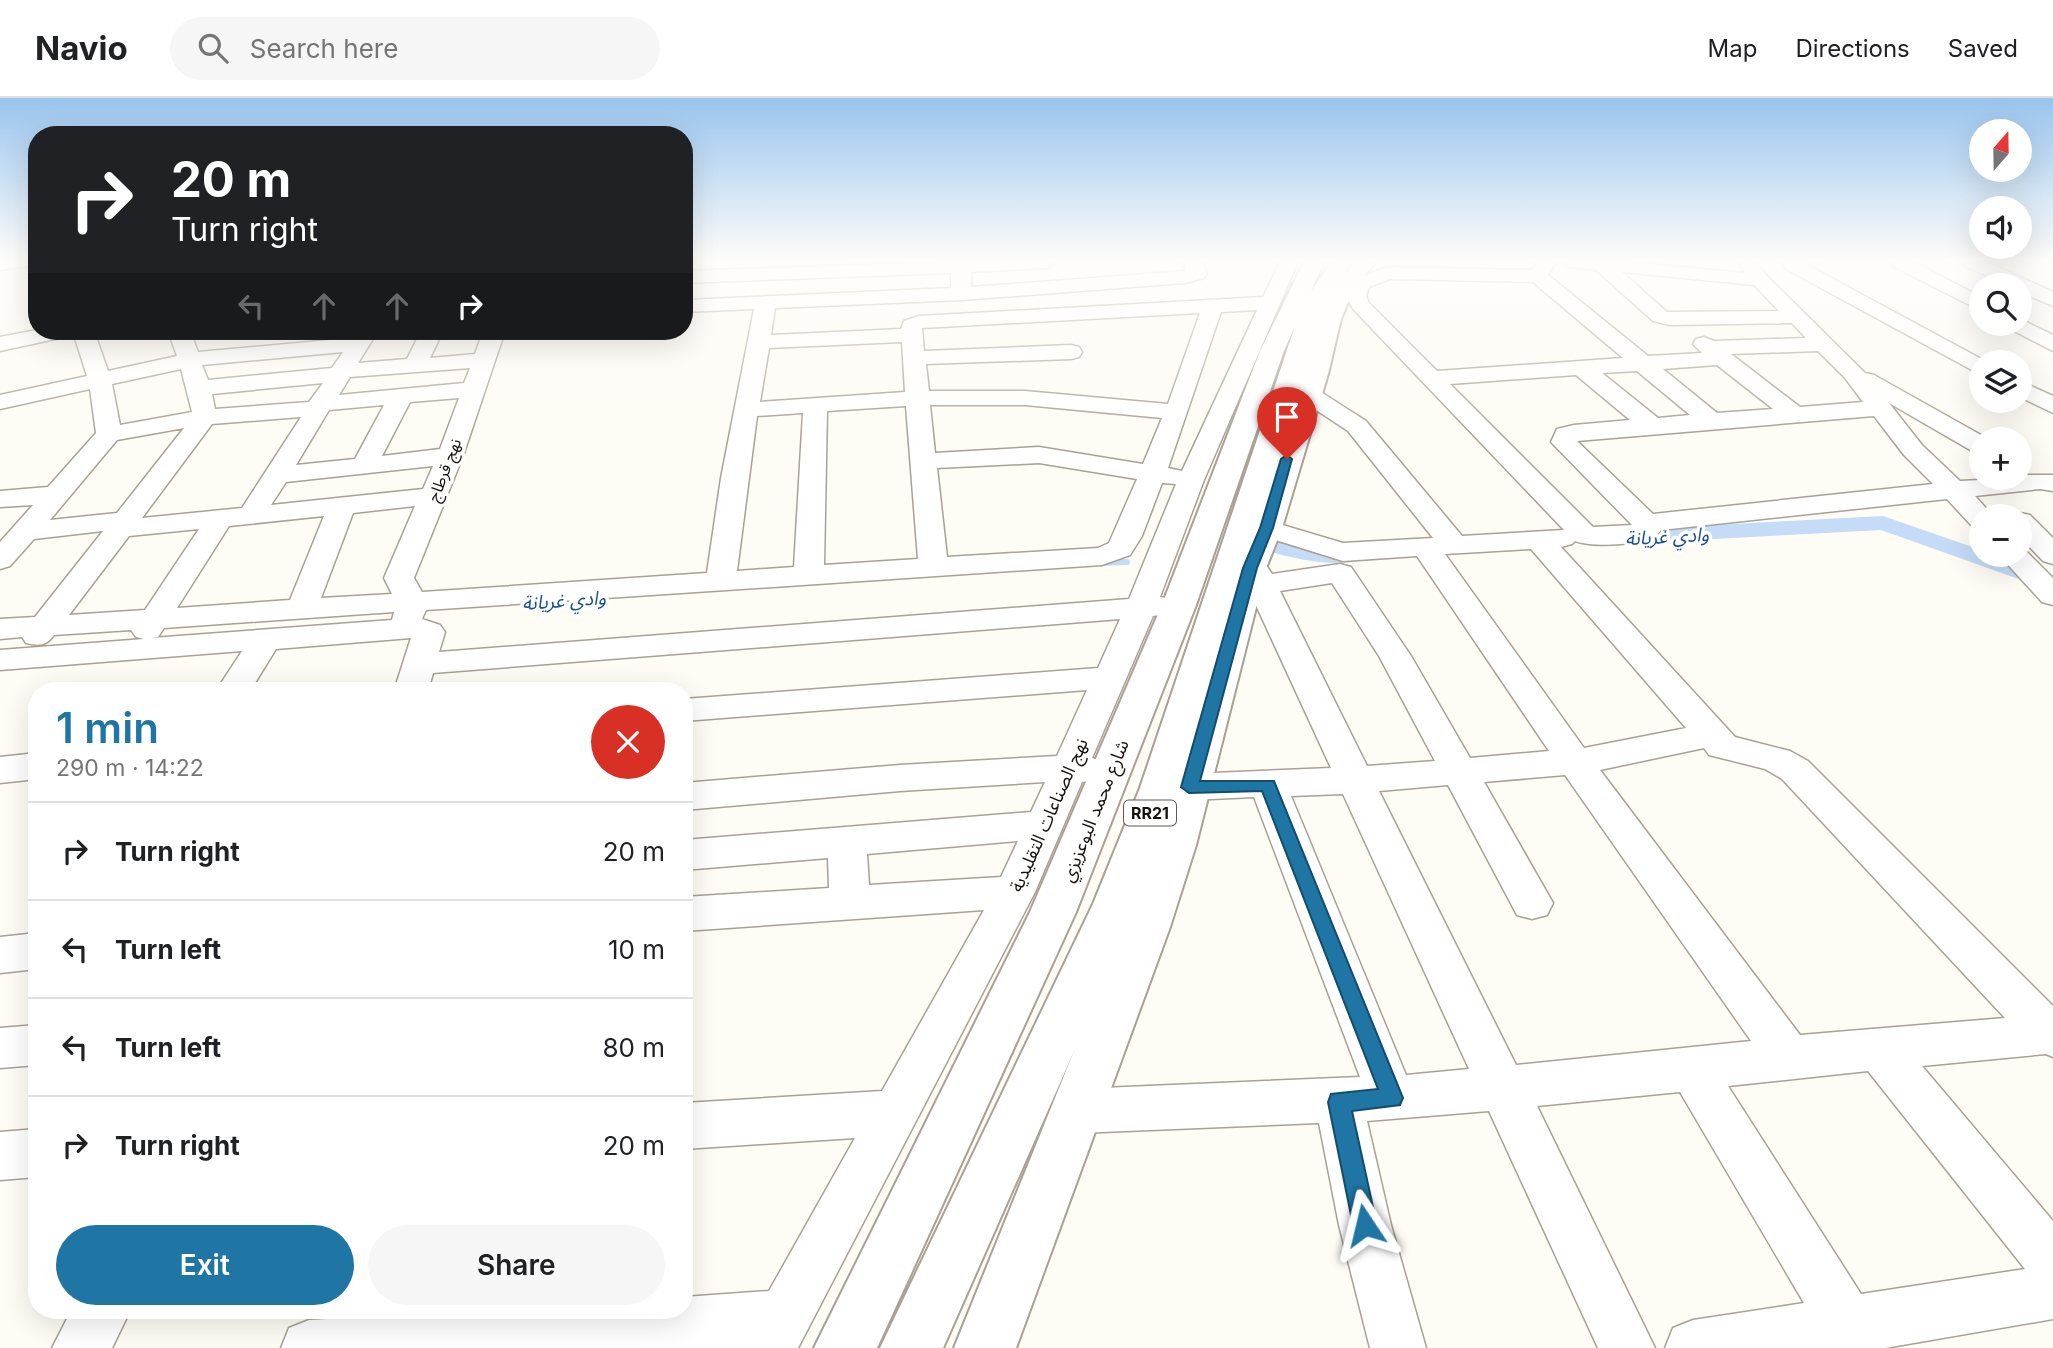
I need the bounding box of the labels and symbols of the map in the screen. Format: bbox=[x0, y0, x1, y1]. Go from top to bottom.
north arrow bbox=[1969, 119, 2032, 182]
pin bbox=[1257, 387, 1317, 459]
street label: نهج قرطاج bbox=[423, 436, 468, 505]
water label: وادي غريانة bbox=[1625, 523, 1710, 554]
water label: وادي غريانة bbox=[521, 586, 607, 618]
street label: نهج الصناعات التقليدية bbox=[1005, 735, 1095, 896]
street label: شارع محمد البوعزيزي bbox=[1056, 737, 1136, 887]
road number: RR21 bbox=[1124, 800, 1176, 826]
position arrow bbox=[1328, 1188, 1402, 1262]

